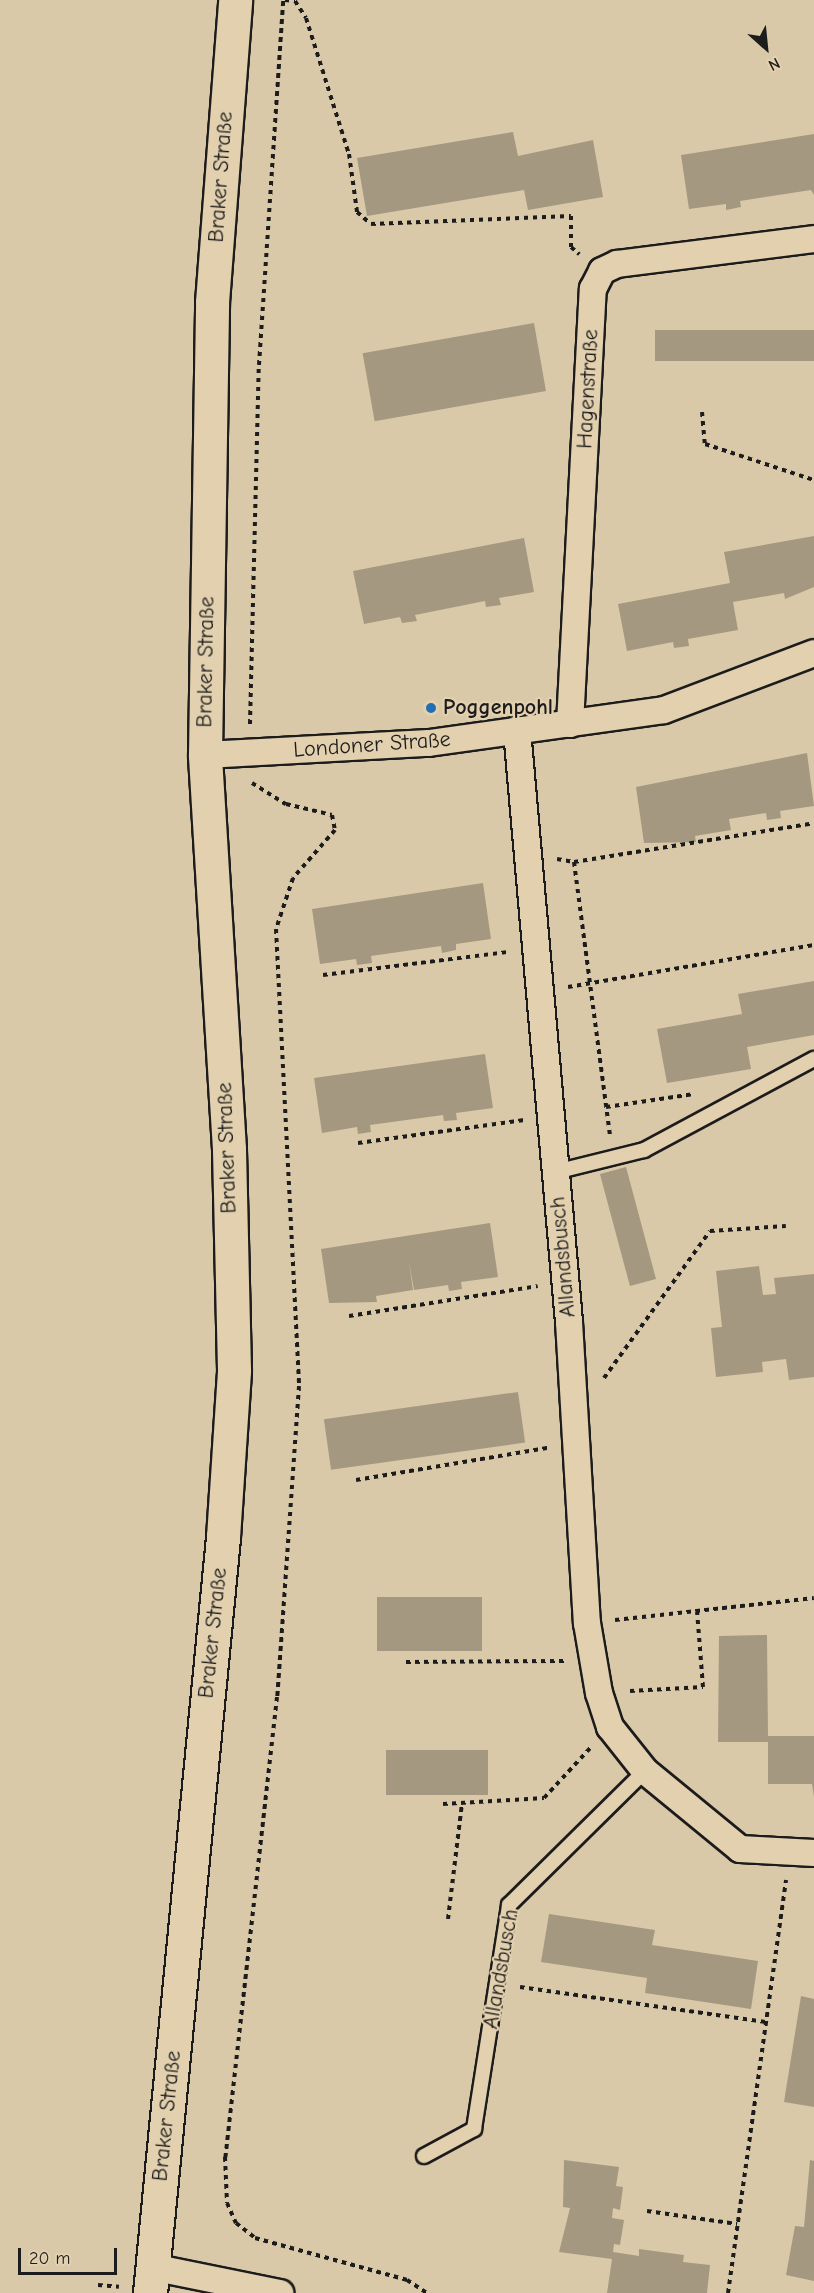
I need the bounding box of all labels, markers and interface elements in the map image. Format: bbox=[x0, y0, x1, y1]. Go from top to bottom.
north arrow bbox=[736, 18, 796, 78]
text: N bbox=[765, 54, 783, 74]
street label: Braker Straße bbox=[203, 111, 239, 243]
street label: Hagenstraße bbox=[572, 328, 604, 450]
street label: Braker Straße bbox=[192, 596, 220, 728]
place label: Poggenpohl bbox=[443, 695, 553, 721]
marker: Poggenpohl bbox=[424, 701, 438, 715]
street label: Londoner Straße bbox=[292, 726, 452, 764]
street label: Braker Straße bbox=[212, 1082, 242, 1214]
street label: Allandsbusch bbox=[545, 1195, 581, 1319]
street label: Braker Straße bbox=[193, 1566, 233, 1700]
street label: Allandsbusch bbox=[477, 1907, 525, 2031]
street label: Braker Straße bbox=[147, 2049, 187, 2183]
scale bar bbox=[21, 2236, 120, 2274]
text: 20 m bbox=[29, 2248, 70, 2269]

